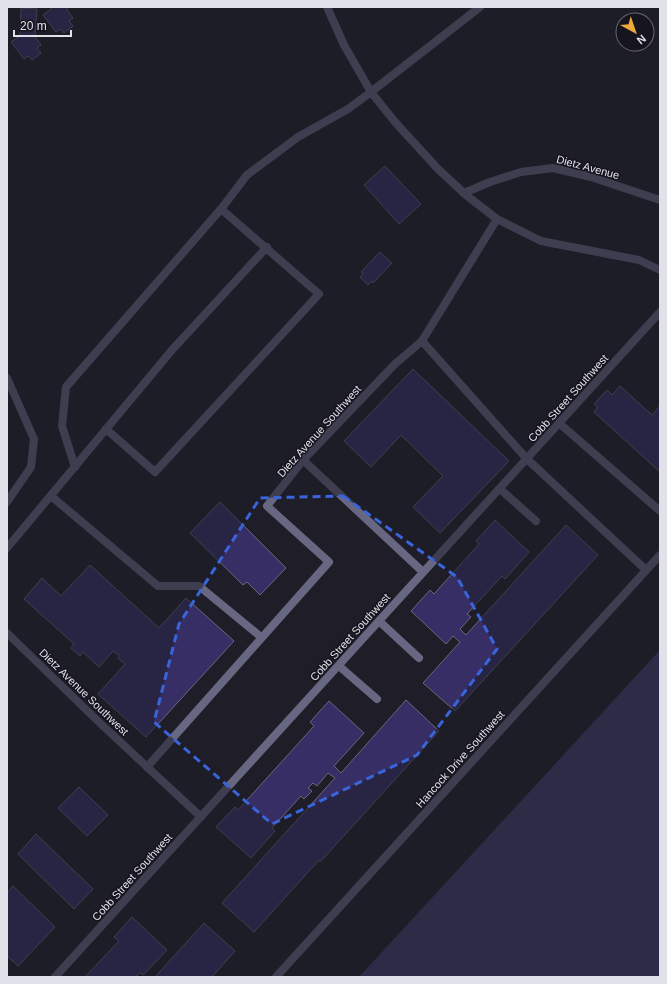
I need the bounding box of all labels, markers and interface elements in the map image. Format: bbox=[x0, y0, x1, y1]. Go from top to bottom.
scale bar bbox=[14, 12, 71, 38]
north arrow bbox=[615, 12, 655, 52]
text: 20 m bbox=[20, 19, 47, 33]
text: N bbox=[634, 33, 648, 47]
street label: Dietz Avenue bbox=[555, 153, 621, 181]
street label: Cobb Street Southwest bbox=[526, 352, 610, 444]
street label: Dietz Avenue Southwest bbox=[275, 383, 363, 479]
street label: Cobb Street Southwest bbox=[308, 591, 392, 683]
street label: Dietz Avenue Southwest bbox=[37, 646, 131, 738]
street label: Hancock Drive Southwest bbox=[413, 708, 507, 810]
street label: Cobb Street Southwest bbox=[90, 831, 174, 923]

